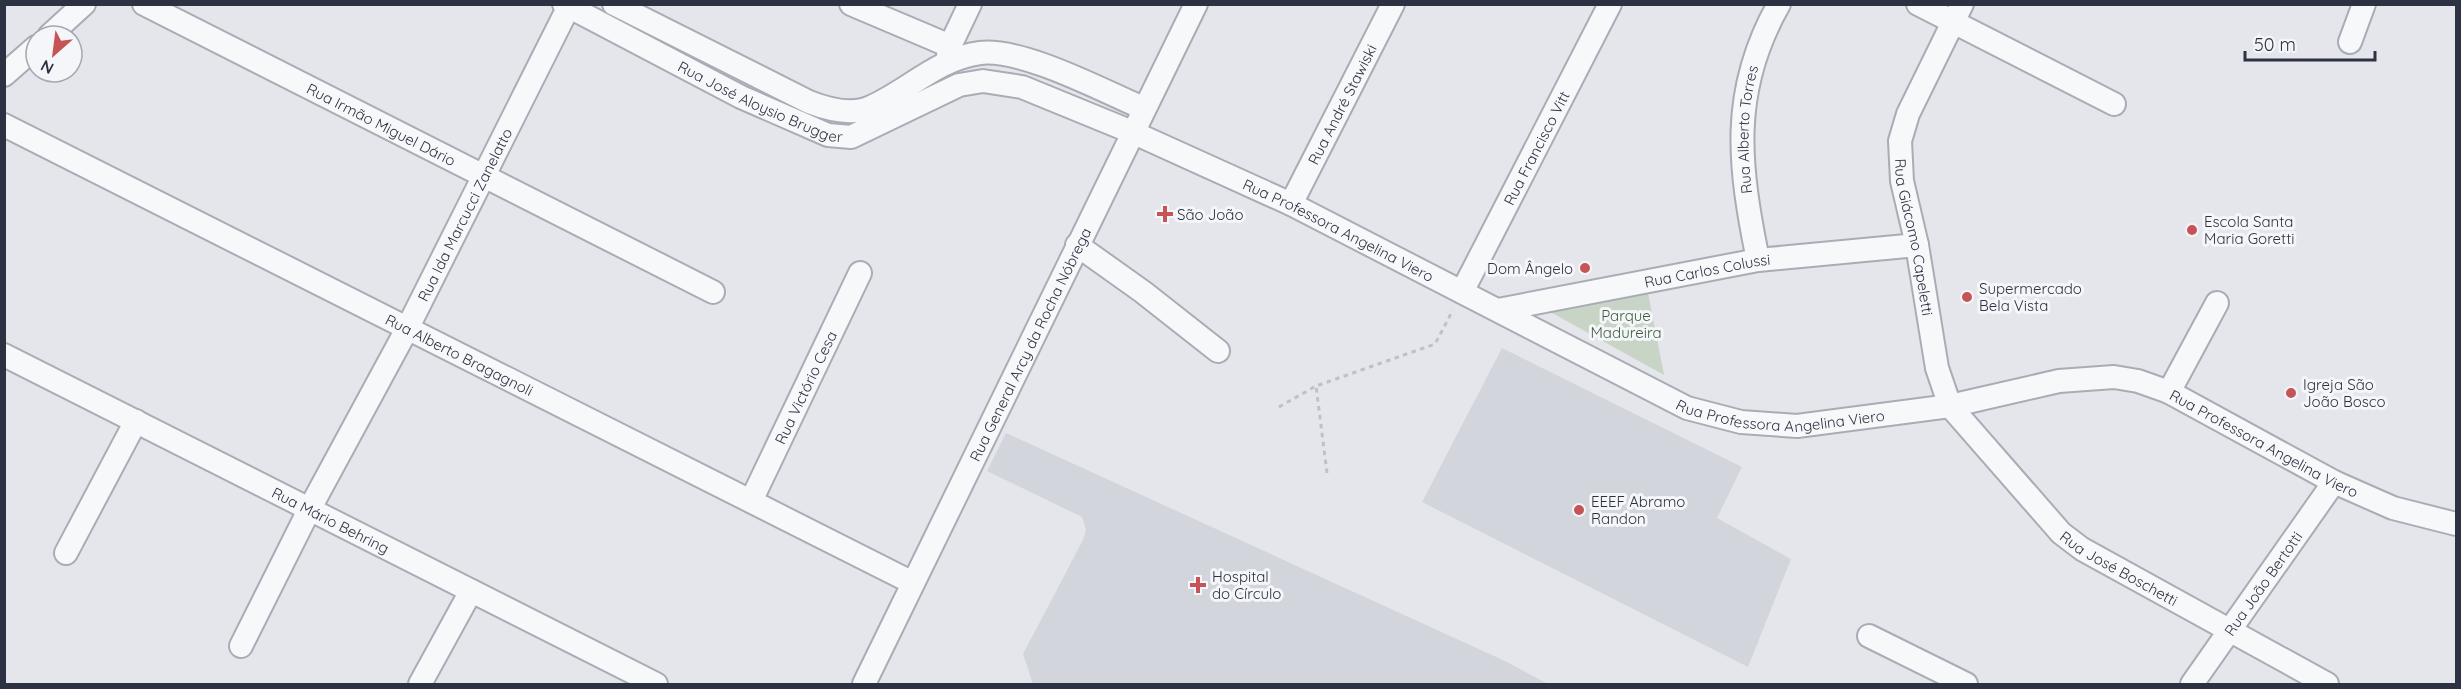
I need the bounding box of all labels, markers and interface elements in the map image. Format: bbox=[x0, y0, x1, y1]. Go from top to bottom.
north arrow bbox=[24, 24, 84, 84]
scale bar bbox=[2245, 24, 2376, 62]
text: 50 m bbox=[2254, 33, 2296, 56]
street label: Rua André Stawiski bbox=[1303, 41, 1380, 168]
text: N bbox=[37, 56, 57, 79]
street label: Rua José Aloysio Brugger bbox=[675, 56, 844, 146]
street label: Rua Alberto Torres bbox=[1733, 63, 1762, 195]
street label: Rua Irmão Miguel Dário bbox=[304, 78, 459, 170]
street label: Rua Francisco Vitt bbox=[1499, 88, 1573, 208]
street label: Rua Ida Marcucci Zanelatto bbox=[413, 125, 516, 304]
street label: Rua Giácomo Capeletti bbox=[1891, 158, 1938, 317]
street label: Rua Professora Angelina Viero bbox=[1240, 174, 1437, 286]
place label: São João bbox=[1177, 205, 1243, 224]
marker: São João bbox=[1158, 207, 1172, 221]
place label: Escola Santa Maria Goretti bbox=[2204, 212, 2294, 248]
marker: Escola Santa Maria Goretti bbox=[2185, 223, 2199, 237]
street label: Rua General Arcy da Rocha Nóbrega bbox=[965, 224, 1095, 464]
street label: Rua Carlos Colussi bbox=[1643, 249, 1771, 291]
place label: Dom Ângelo bbox=[1487, 259, 1573, 278]
marker: Dom Ângelo bbox=[1578, 261, 1592, 275]
place label: Supermercado Bela Vista bbox=[1979, 279, 2082, 315]
marker: Supermercado Bela Vista bbox=[1960, 290, 1974, 304]
park label: Parque Madureira bbox=[1590, 306, 1662, 342]
street label: Rua Alberto Bragagnoli bbox=[382, 309, 537, 400]
street label: Rua Victório Cesa bbox=[770, 328, 841, 447]
place label: Igreja São João Bosco bbox=[2303, 375, 2386, 411]
street label: Rua Professora Angelina Viero bbox=[2167, 385, 2361, 501]
marker: Igreja São João Bosco bbox=[2284, 386, 2298, 400]
street label: Rua Professora Angelina Viero bbox=[1673, 395, 1886, 436]
street label: Rua Mário Behring bbox=[269, 482, 393, 557]
place label: EEEF Abramo Randon bbox=[1591, 492, 1685, 528]
marker: EEEF Abramo Randon bbox=[1572, 503, 1586, 517]
street label: Rua José Boschetti bbox=[2056, 526, 2181, 610]
street label: Rua João Bertotti bbox=[2220, 528, 2306, 639]
place label: Hospital do Círculo bbox=[1212, 567, 1281, 603]
marker: Hospital do Círculo bbox=[1189, 576, 1207, 594]

